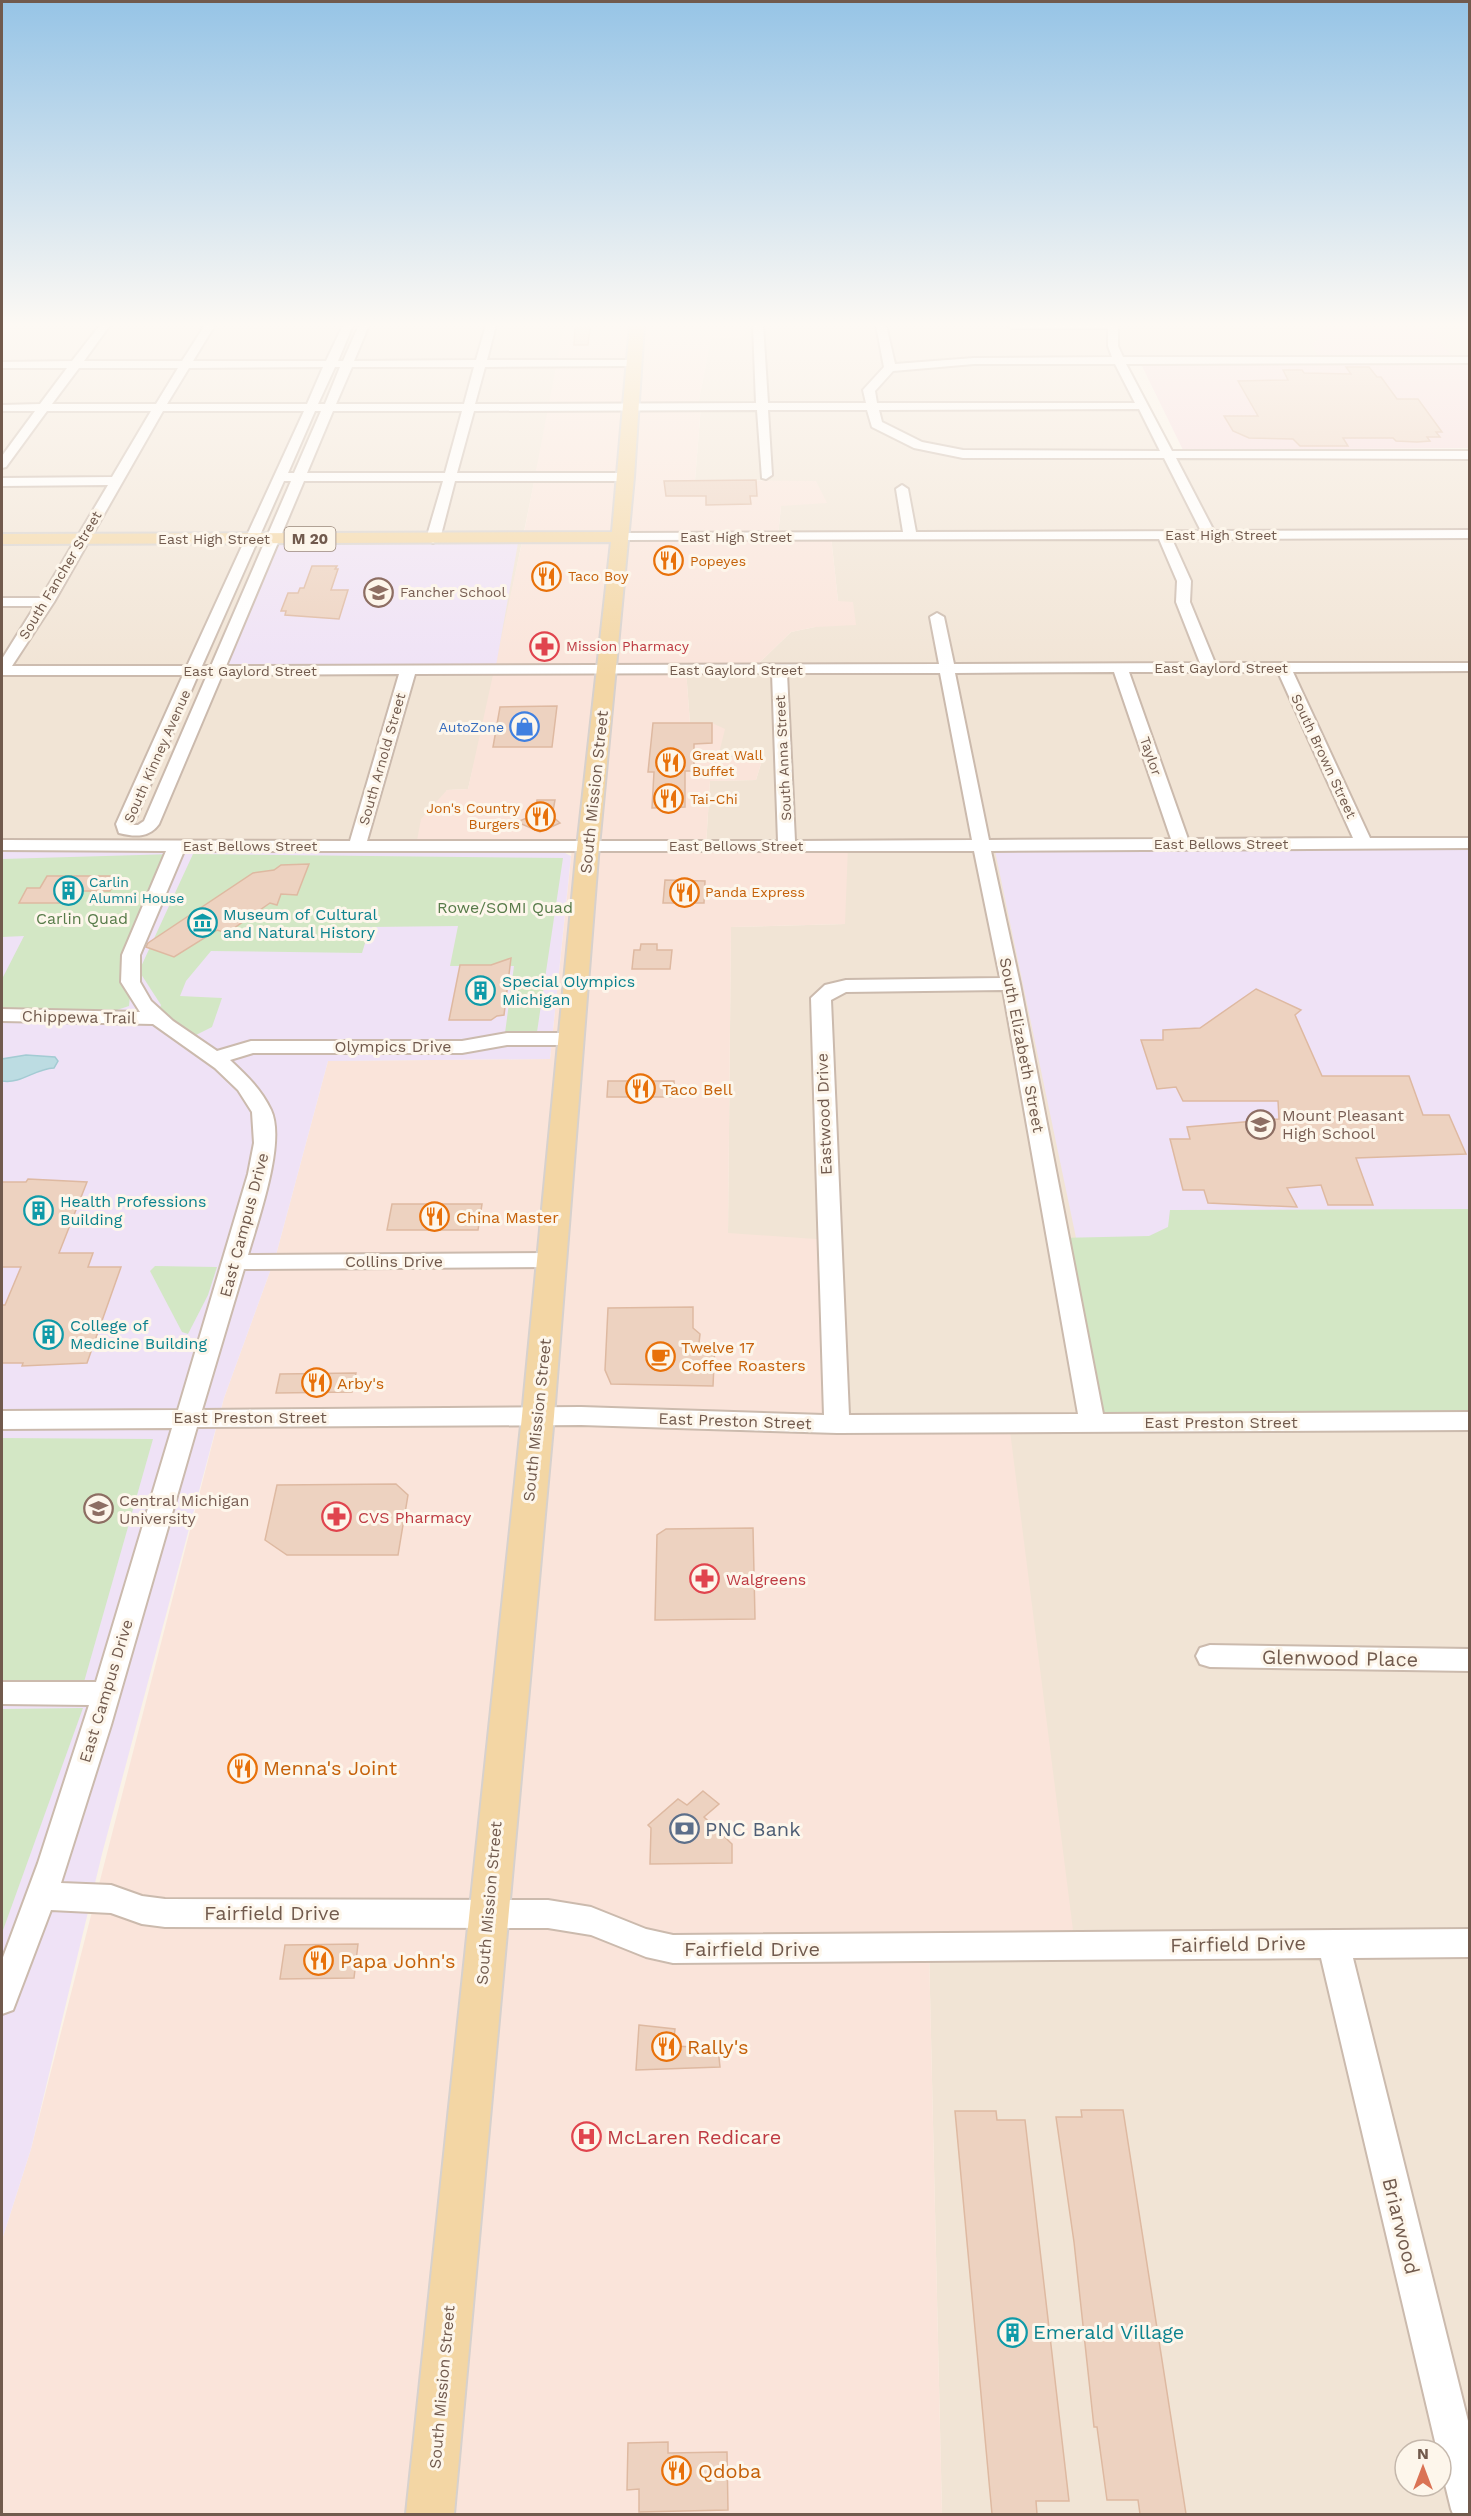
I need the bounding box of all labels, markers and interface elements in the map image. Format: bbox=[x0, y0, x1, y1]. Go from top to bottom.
street label: South Fancher Street bbox=[15, 508, 105, 642]
road number: M 20 bbox=[284, 527, 336, 551]
street label: East High Street bbox=[1165, 527, 1277, 543]
street label: East High Street bbox=[680, 529, 792, 545]
street label: East High Street bbox=[158, 531, 270, 547]
restaurant icon: Popeyes bbox=[653, 545, 685, 577]
place label: Popeyes bbox=[690, 553, 746, 569]
restaurant icon: Taco Boy bbox=[531, 560, 563, 592]
place label: Taco Boy bbox=[568, 568, 629, 584]
school or university icon: Fancher School bbox=[363, 576, 395, 608]
place label: Fancher School bbox=[400, 584, 506, 600]
pharmacy icon: Mission Pharmacy bbox=[529, 630, 561, 662]
place label: Mission Pharmacy bbox=[566, 638, 690, 654]
street label: East Gaylord Street bbox=[1154, 660, 1288, 676]
street label: East Gaylord Street bbox=[669, 662, 803, 678]
street label: East Gaylord Street bbox=[183, 663, 317, 679]
street label: South Kinney Avenue bbox=[120, 687, 194, 825]
street label: South Arnold Street bbox=[355, 691, 409, 827]
street label: South Brown Street bbox=[1288, 691, 1360, 821]
street label: South Anna Street bbox=[772, 695, 794, 821]
street label: South Mission Street bbox=[576, 709, 612, 875]
shop icon: AutoZone bbox=[509, 711, 541, 743]
place label: AutoZone bbox=[439, 719, 504, 735]
street label: Taylor bbox=[1137, 734, 1165, 778]
restaurant icon: Great Wall Buffet bbox=[655, 747, 687, 779]
place label: Great Wall Buffet bbox=[692, 747, 764, 779]
restaurant icon: Tai-Chi bbox=[653, 783, 685, 815]
place label: Tai-Chi bbox=[690, 791, 738, 807]
place label: Jon's Country Burgers bbox=[426, 800, 521, 832]
restaurant icon: Jon's Country Burgers bbox=[525, 800, 557, 832]
street label: East Bellows Street bbox=[1154, 836, 1288, 852]
street label: East Bellows Street bbox=[183, 838, 317, 854]
street label: East Bellows Street bbox=[669, 838, 803, 854]
building icon: Carlin Alumni House bbox=[52, 874, 84, 906]
place label: Carlin Alumni House bbox=[89, 874, 184, 906]
restaurant icon: Panda Express bbox=[668, 876, 700, 908]
place label: Panda Express bbox=[705, 884, 805, 900]
park label: Rowe/SOMI Quad bbox=[437, 898, 573, 917]
place label: Museum of Cultural and Natural History bbox=[223, 905, 378, 942]
museum icon: Museum of Cultural and Natural History bbox=[186, 907, 218, 939]
park label: Carlin Quad bbox=[36, 909, 128, 928]
street label: South Elizabeth Street bbox=[996, 956, 1048, 1134]
place label: Special Olympics Michigan bbox=[502, 972, 635, 1009]
building icon: Special Olympics Michigan bbox=[465, 974, 497, 1006]
street label: Chippewa Trail bbox=[22, 1007, 136, 1027]
street label: Olympics Drive bbox=[335, 1037, 451, 1056]
street label: Eastwood Drive bbox=[812, 1053, 836, 1175]
restaurant icon: Taco Bell bbox=[625, 1073, 657, 1105]
place label: Taco Bell bbox=[662, 1080, 733, 1099]
place label: Mount Pleasant High School bbox=[1282, 1106, 1404, 1143]
school or university icon: Mount Pleasant High School bbox=[1245, 1108, 1277, 1140]
street label: East Campus Drive bbox=[216, 1151, 272, 1299]
place label: Health Professions Building bbox=[60, 1192, 206, 1229]
building icon: Health Professions Building bbox=[23, 1194, 55, 1226]
restaurant icon: China Master bbox=[419, 1201, 451, 1233]
place label: China Master bbox=[456, 1208, 559, 1227]
street label: Collins Drive bbox=[345, 1252, 443, 1271]
place label: College of Medicine Building bbox=[70, 1316, 208, 1353]
building icon: College of Medicine Building bbox=[33, 1318, 65, 1350]
street label: South Mission Street bbox=[519, 1337, 555, 1503]
place label: Twelve 17 Coffee Roasters bbox=[681, 1338, 806, 1375]
cafe icon: Twelve 17 Coffee Roasters bbox=[644, 1340, 676, 1372]
restaurant icon: Arby's bbox=[300, 1367, 332, 1399]
place label: Arby's bbox=[337, 1374, 384, 1393]
street label: East Preston Street bbox=[173, 1408, 327, 1427]
street label: East Preston Street bbox=[658, 1409, 812, 1433]
street label: East Preston Street bbox=[1144, 1413, 1298, 1432]
place label: Central Michigan University bbox=[119, 1491, 249, 1528]
school or university icon: Central Michigan University bbox=[82, 1493, 114, 1525]
pharmacy icon: CVS Pharmacy bbox=[321, 1501, 353, 1533]
place label: CVS Pharmacy bbox=[358, 1508, 472, 1527]
pharmacy icon: Walgreens bbox=[689, 1563, 721, 1595]
place label: Walgreens bbox=[726, 1570, 806, 1589]
street label: East Campus Drive bbox=[75, 1617, 137, 1765]
street label: Glenwood Place bbox=[1262, 1645, 1418, 1671]
restaurant icon: Menna's Joint bbox=[226, 1752, 258, 1784]
place label: Menna's Joint bbox=[263, 1756, 398, 1780]
bank icon: PNC Bank bbox=[668, 1813, 700, 1845]
place label: PNC Bank bbox=[705, 1817, 801, 1841]
street label: South Mission Street bbox=[472, 1820, 506, 1985]
street label: Fairfield Drive bbox=[204, 1901, 340, 1925]
street label: Fairfield Drive bbox=[1170, 1931, 1306, 1957]
street label: Fairfield Drive bbox=[684, 1937, 820, 1961]
restaurant icon: Papa John's bbox=[303, 1945, 335, 1977]
place label: Papa John's bbox=[340, 1949, 456, 1973]
restaurant icon: Rally's bbox=[650, 2031, 682, 2063]
place label: Rally's bbox=[687, 2035, 749, 2059]
hospital icon: McLaren Redicare bbox=[570, 2121, 602, 2153]
place label: McLaren Redicare bbox=[607, 2125, 781, 2149]
street label: Briarwood bbox=[1377, 2175, 1425, 2277]
street label: South Mission Street bbox=[425, 2304, 459, 2469]
building icon: Emerald Village bbox=[996, 2316, 1028, 2348]
place label: Emerald Village bbox=[1033, 2320, 1184, 2344]
north arrow bbox=[1393, 2438, 1453, 2498]
text: N bbox=[1417, 2444, 1429, 2463]
restaurant icon: Qdoba bbox=[661, 2455, 693, 2487]
place label: Qdoba bbox=[698, 2459, 761, 2483]

